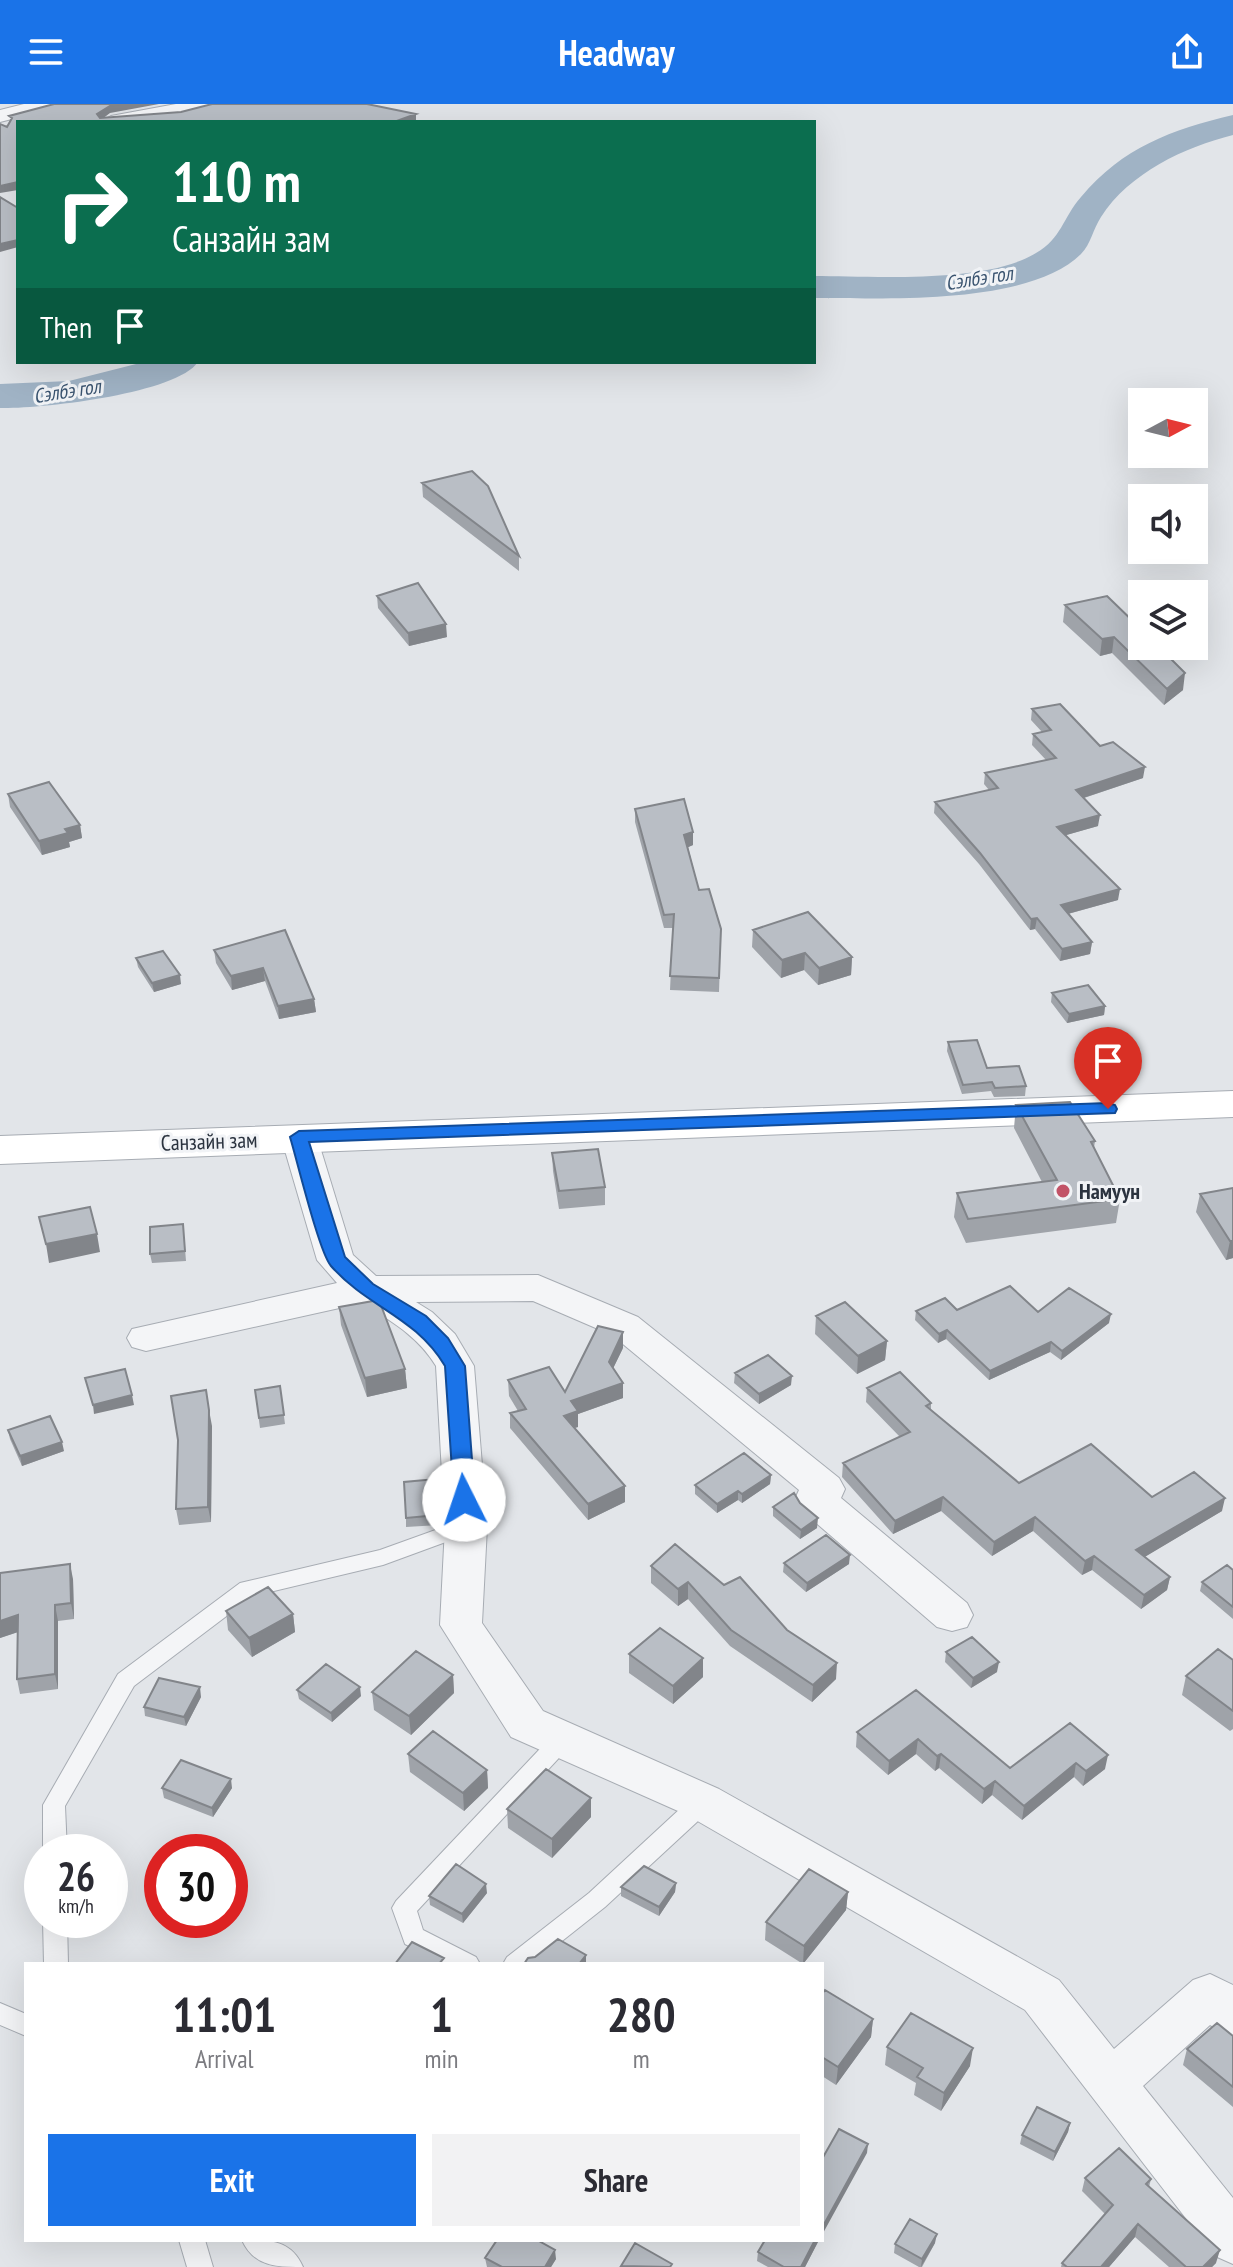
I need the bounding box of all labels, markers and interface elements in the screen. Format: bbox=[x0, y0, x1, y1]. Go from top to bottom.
text: Headway bbox=[558, 29, 675, 76]
icon: menu bbox=[24, 30, 68, 74]
icon: share bbox=[1165, 30, 1209, 74]
text: 110 m bbox=[172, 145, 301, 217]
icon: right bbox=[40, 152, 144, 256]
text: Санзайн зам bbox=[172, 215, 330, 262]
water label: Сэлбэ гол bbox=[944, 260, 1016, 296]
icon: arrive bbox=[108, 304, 152, 348]
text: Then bbox=[40, 307, 92, 346]
water label: Сэлбэ гол bbox=[32, 373, 104, 409]
north arrow bbox=[1128, 388, 1208, 468]
map controls bbox=[1128, 388, 1208, 660]
button: sound bbox=[1128, 484, 1208, 564]
button: layers bbox=[1128, 580, 1208, 660]
pin bbox=[1074, 1027, 1142, 1109]
icon: arrive bbox=[1086, 1039, 1130, 1083]
street label: Санзайн зам bbox=[160, 1125, 258, 1157]
place label: Намуун bbox=[1079, 1177, 1140, 1205]
marker: Намуун bbox=[1054, 1182, 1072, 1200]
position arrow bbox=[422, 1458, 506, 1542]
speed limit sign: 30 bbox=[144, 1834, 248, 1938]
text: 26 bbox=[57, 1850, 95, 1902]
text: km/h bbox=[58, 1893, 94, 1919]
text: 11:01 bbox=[172, 1983, 276, 2045]
text: 1 bbox=[430, 1983, 453, 2045]
text: 280 bbox=[607, 1983, 676, 2045]
text: Arrival bbox=[195, 2042, 254, 2075]
text: min bbox=[424, 2042, 458, 2075]
text: m bbox=[633, 2042, 650, 2075]
button: Exit bbox=[48, 2134, 416, 2226]
button: Share bbox=[432, 2134, 800, 2226]

